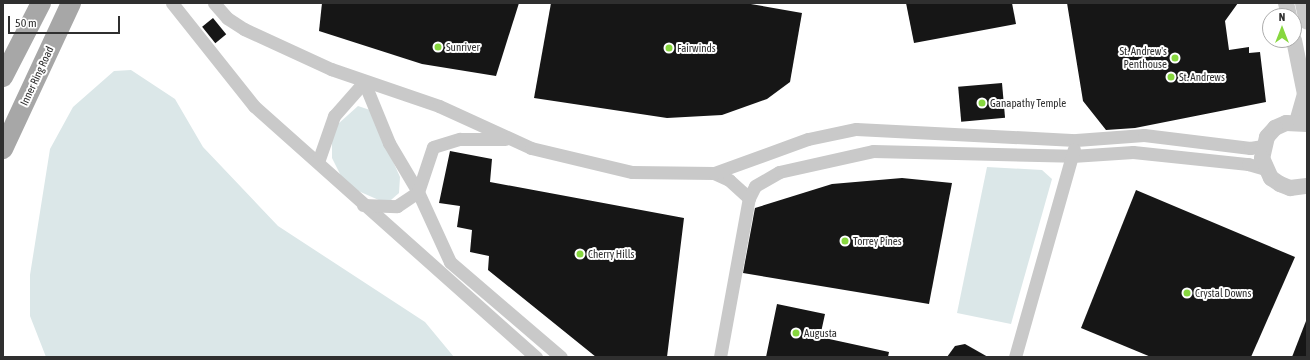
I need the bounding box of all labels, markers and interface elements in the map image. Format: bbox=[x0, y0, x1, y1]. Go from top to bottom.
scale bar bbox=[10, 8, 122, 34]
north arrow bbox=[1262, 8, 1302, 48]
text: N bbox=[1279, 11, 1285, 23]
text: 50 m bbox=[15, 16, 37, 30]
place label: Sunriver bbox=[446, 40, 480, 54]
place label: Fairwinds bbox=[677, 41, 716, 55]
marker: Sunriver bbox=[433, 42, 443, 52]
marker: Fairwinds bbox=[664, 43, 674, 53]
street label: Inner Ring Road bbox=[18, 44, 56, 108]
place label: St. Andrew's Penthouse bbox=[1119, 45, 1167, 71]
marker: St. Andrew's Penthouse bbox=[1170, 53, 1180, 63]
place label: St. Andrews bbox=[1179, 70, 1225, 84]
marker: St. Andrews bbox=[1166, 72, 1176, 82]
place label: Ganapathy Temple bbox=[990, 96, 1066, 110]
marker: Ganapathy Temple bbox=[977, 98, 987, 108]
place label: Torrey Pines bbox=[853, 234, 902, 248]
marker: Torrey Pines bbox=[840, 236, 850, 246]
place label: Cherry Hills bbox=[588, 247, 634, 261]
marker: Cherry Hills bbox=[575, 249, 585, 259]
place label: Crystal Downs bbox=[1195, 286, 1251, 300]
marker: Crystal Downs bbox=[1182, 288, 1192, 298]
place label: Augusta bbox=[804, 326, 837, 340]
marker: Augusta bbox=[791, 328, 801, 338]

